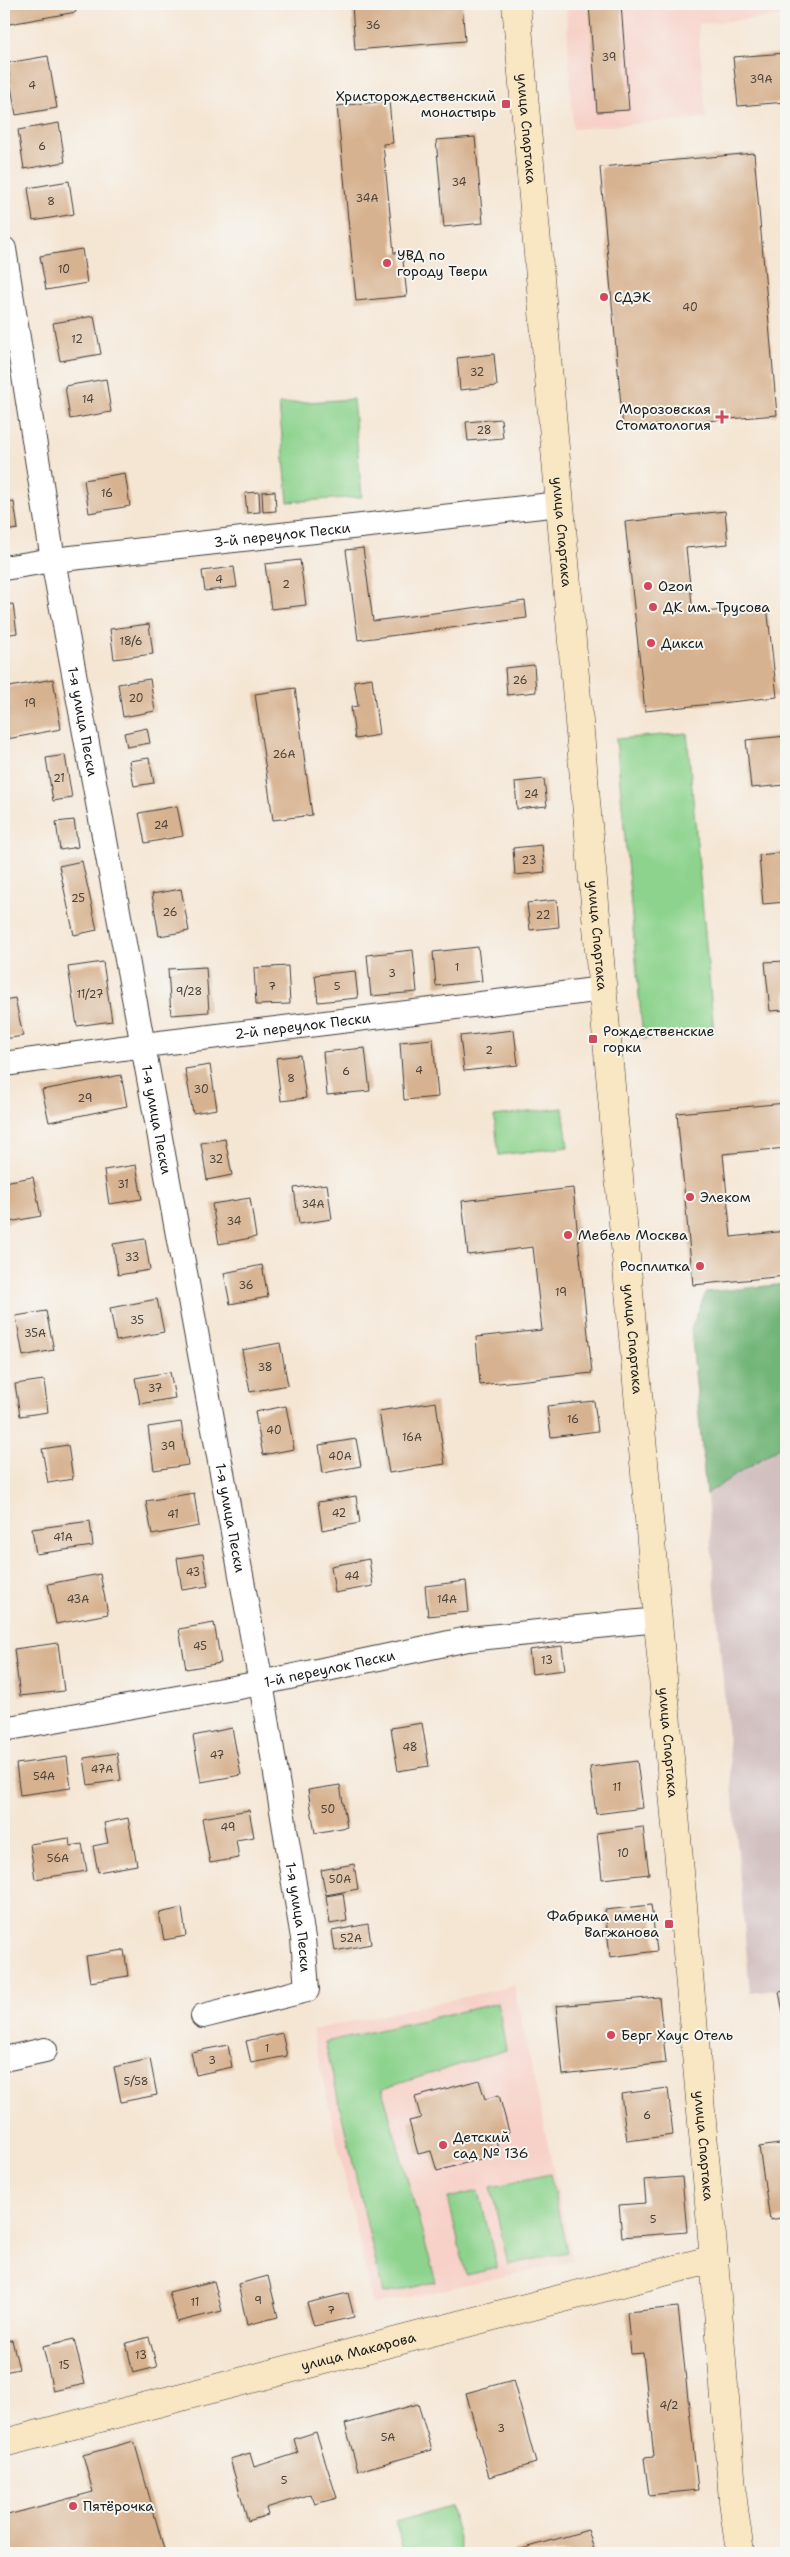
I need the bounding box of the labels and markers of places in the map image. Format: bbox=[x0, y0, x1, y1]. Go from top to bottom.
place label: Христорождественский монастырь bbox=[336, 87, 496, 121]
marker: Христорождественский монастырь bbox=[500, 98, 512, 110]
place label: УВД по городу Твери bbox=[397, 246, 488, 280]
marker: УВД по городу Твери bbox=[381, 257, 393, 269]
place label: СДЭК bbox=[614, 288, 651, 306]
marker: СДЭК bbox=[598, 291, 610, 303]
place label: Морозовская Стоматология bbox=[615, 400, 711, 434]
marker: Морозовская Стоматология bbox=[715, 410, 729, 424]
place label: Ozon bbox=[658, 577, 693, 595]
marker: Ozon bbox=[642, 580, 654, 592]
place label: ДК им. Трусова bbox=[663, 598, 770, 616]
marker: ДК им. Трусова bbox=[647, 601, 659, 613]
place label: Дикси bbox=[661, 634, 704, 652]
marker: Дикси bbox=[645, 637, 657, 649]
place label: Рождественские горки bbox=[603, 1022, 714, 1056]
marker: Рождественские горки bbox=[587, 1033, 599, 1045]
place label: Элеком bbox=[700, 1188, 751, 1206]
marker: Элеком bbox=[684, 1191, 696, 1203]
place label: Мебель Москва bbox=[578, 1226, 688, 1244]
marker: Мебель Москва bbox=[562, 1229, 574, 1241]
place label: Росплитка bbox=[620, 1257, 690, 1275]
marker: Росплитка bbox=[694, 1260, 706, 1272]
place label: Фабрика имени Вагжанова bbox=[547, 1907, 659, 1941]
marker: Фабрика имени Вагжанова bbox=[663, 1918, 675, 1930]
place label: Берг Хаус Отель bbox=[621, 2026, 733, 2044]
marker: Берг Хаус Отель bbox=[605, 2029, 617, 2041]
place label: Детский сад № 136 bbox=[453, 2128, 529, 2162]
marker: Детский сад № 136 bbox=[437, 2139, 449, 2151]
place label: Пятёрочка bbox=[83, 2497, 154, 2515]
marker: Пятёрочка bbox=[67, 2500, 79, 2512]

